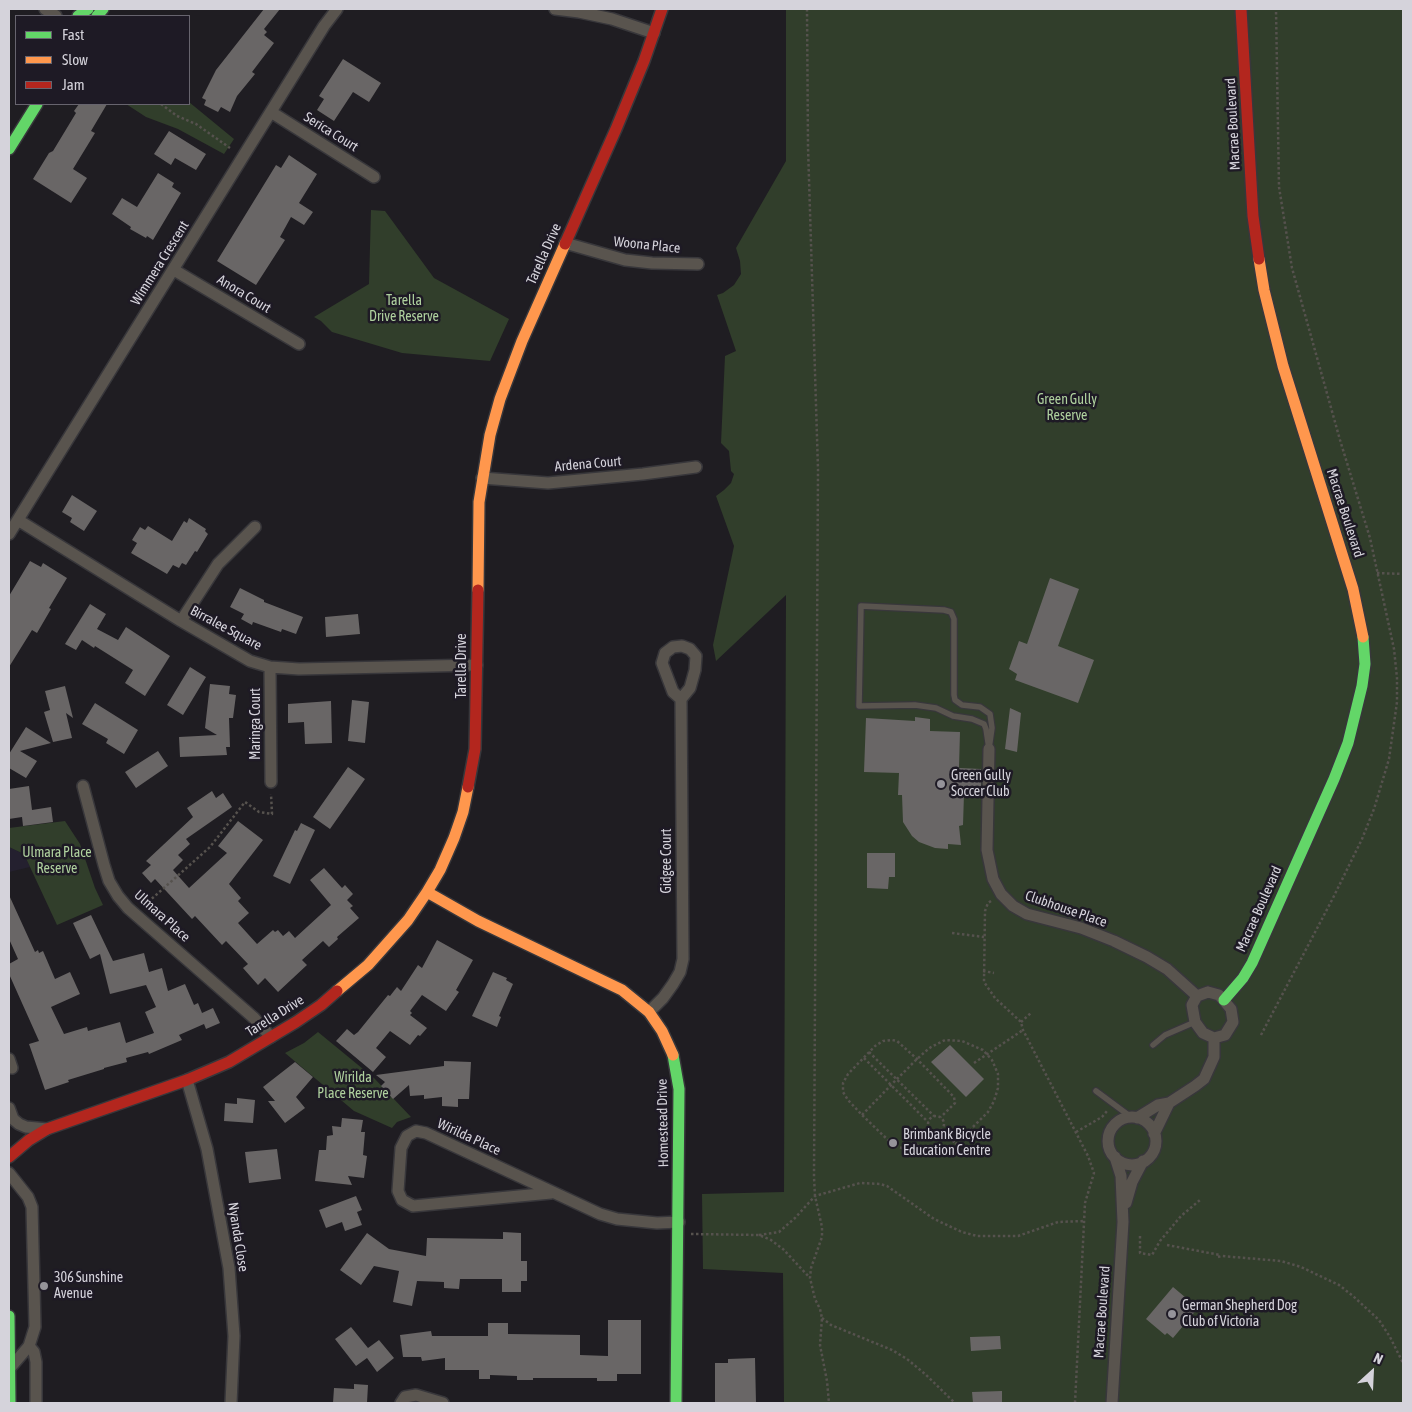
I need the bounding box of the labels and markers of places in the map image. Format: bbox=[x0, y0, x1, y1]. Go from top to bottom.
place label: Green Gully Soccer Club bbox=[951, 768, 1011, 800]
marker: Green Gully Soccer Club bbox=[935, 778, 947, 790]
place label: Brimbank Bicycle Education Centre bbox=[903, 1127, 991, 1160]
marker: Brimbank Bicycle Education Centre bbox=[887, 1137, 899, 1149]
place label: 306 Sunshine Avenue bbox=[54, 1270, 123, 1302]
marker: 306 Sunshine Avenue bbox=[38, 1280, 50, 1292]
place label: German Shepherd Dog Club of Victoria bbox=[1182, 1298, 1297, 1330]
marker: German Shepherd Dog Club of Victoria bbox=[1166, 1308, 1178, 1320]

